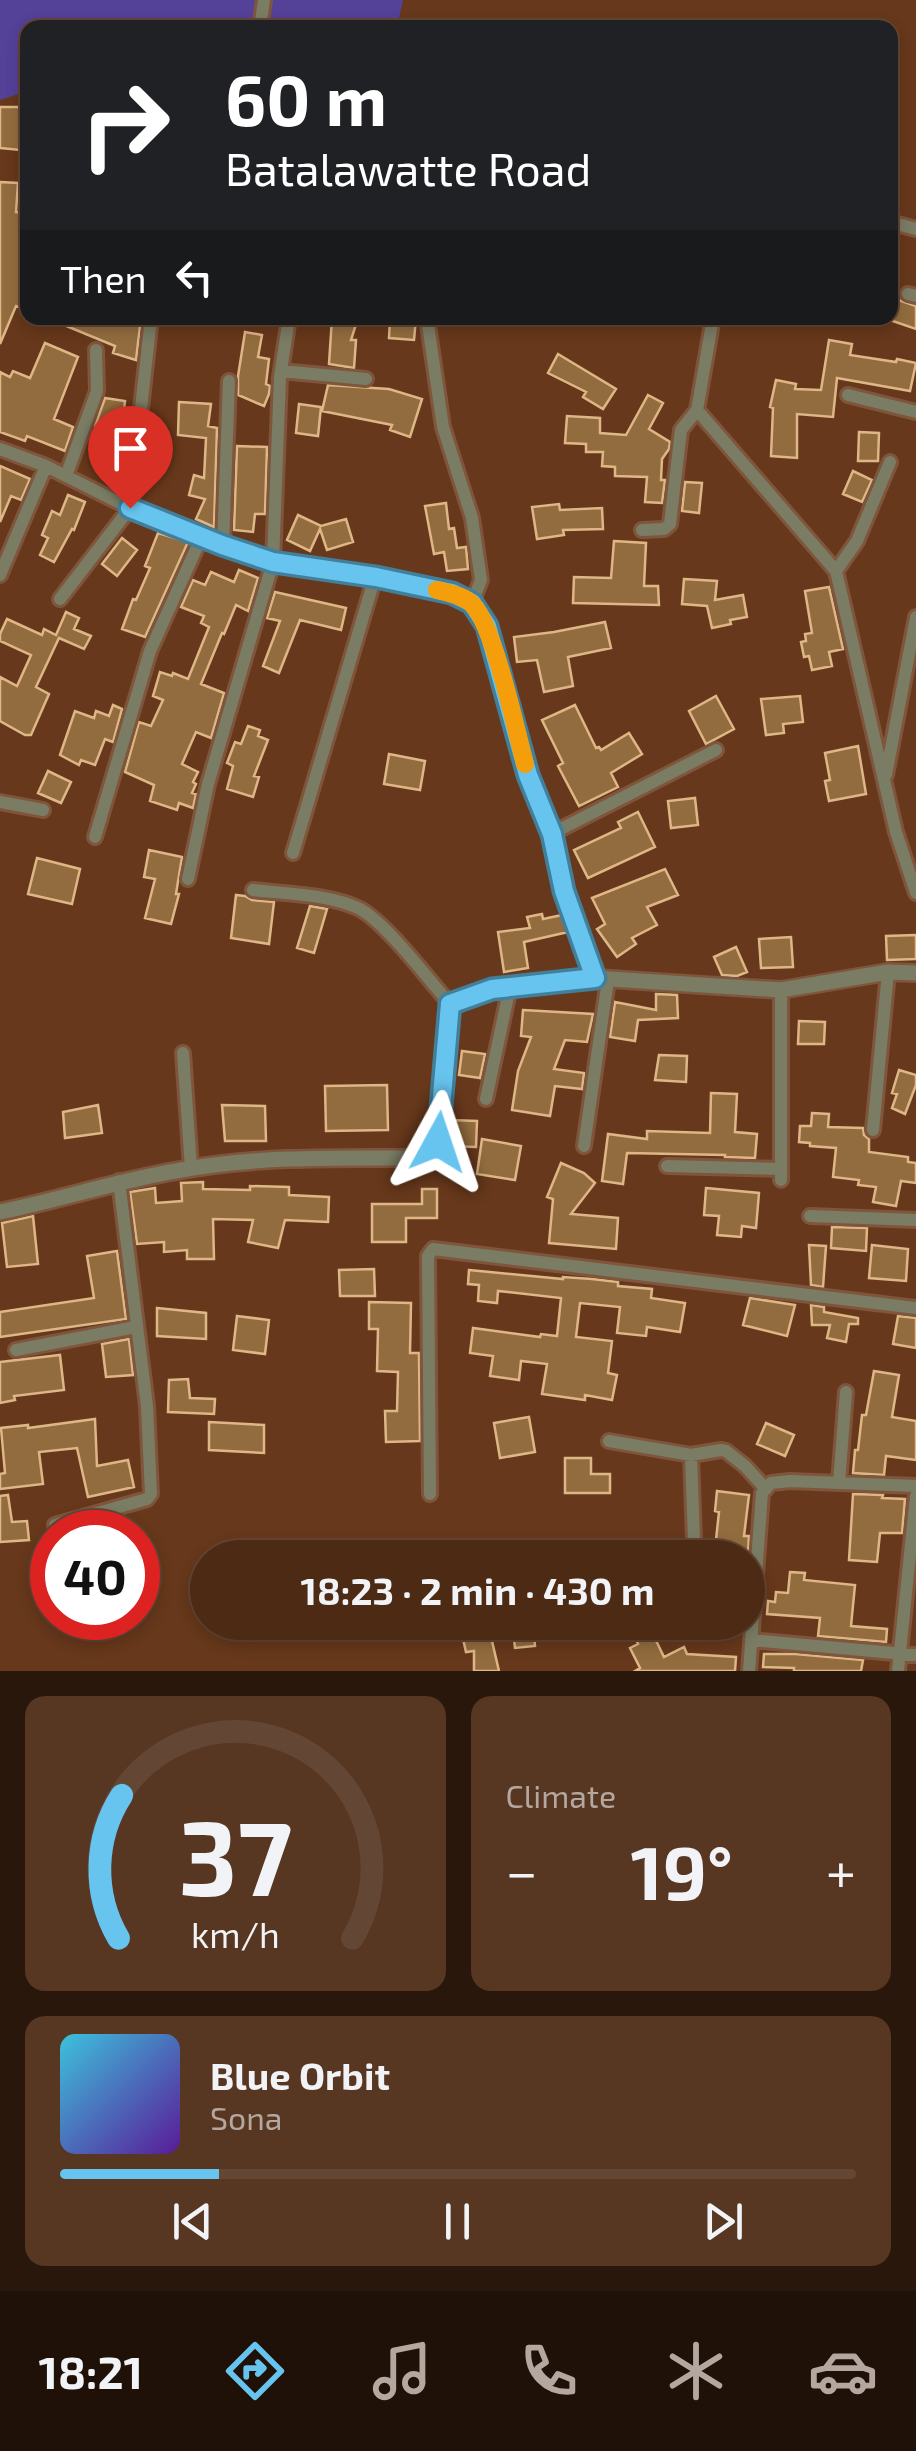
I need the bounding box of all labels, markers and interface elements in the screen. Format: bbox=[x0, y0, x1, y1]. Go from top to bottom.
text: 60 m bbox=[225, 56, 387, 140]
icon: right bbox=[60, 60, 190, 190]
text: Batalawatte Road bbox=[225, 141, 591, 195]
icon: left bbox=[167, 250, 222, 305]
text: Then bbox=[60, 255, 147, 301]
pin bbox=[88, 406, 173, 509]
icon: arrive bbox=[103, 421, 158, 476]
position arrow bbox=[386, 1090, 490, 1194]
speed limit sign: 40 bbox=[30, 1510, 160, 1640]
text: 18:23 · 2 min · 430 m bbox=[301, 1567, 654, 1613]
text: Climate bbox=[506, 1776, 616, 1814]
text: 37 bbox=[178, 1792, 292, 1917]
text: 19° bbox=[630, 1825, 733, 1915]
text: − bbox=[506, 1837, 538, 1903]
text: + bbox=[826, 1837, 856, 1903]
text: km/h bbox=[191, 1912, 280, 1955]
text: Blue Orbit bbox=[210, 2052, 390, 2098]
text: Sona bbox=[210, 2098, 282, 2136]
icon: previous bbox=[165, 2194, 220, 2249]
icon: pause bbox=[430, 2194, 485, 2249]
icon: next bbox=[696, 2194, 751, 2249]
icon: directions bbox=[220, 2336, 290, 2406]
icon: music bbox=[367, 2336, 437, 2406]
icon: phone bbox=[514, 2336, 584, 2406]
icon: climate bbox=[661, 2336, 731, 2406]
icon: car bbox=[808, 2336, 878, 2406]
text: 18:21 bbox=[38, 2344, 143, 2398]

